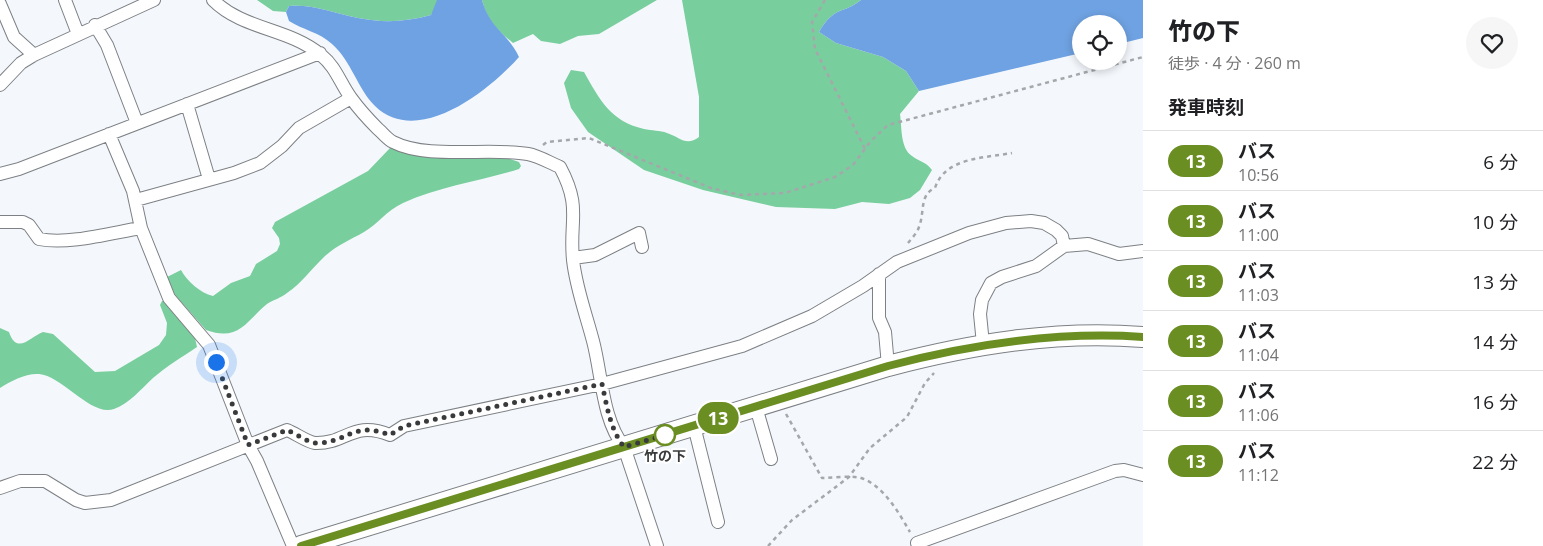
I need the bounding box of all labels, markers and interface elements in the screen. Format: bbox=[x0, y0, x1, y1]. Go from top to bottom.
text: 竹の下 bbox=[1168, 14, 1240, 47]
map controls bbox=[1072, 15, 1127, 70]
button: locate bbox=[1072, 15, 1127, 70]
button: heart bbox=[1466, 17, 1518, 69]
text: 徒歩 · 4 分 · 260 m bbox=[1168, 52, 1301, 74]
text: 発車時刻 bbox=[1168, 94, 1244, 120]
text: バス bbox=[1238, 138, 1276, 164]
text: 13 bbox=[1185, 149, 1206, 173]
text: 6 分 bbox=[1483, 149, 1518, 175]
text: 10:56 bbox=[1238, 164, 1279, 186]
text: バス bbox=[1238, 198, 1276, 224]
text: 13 bbox=[1185, 209, 1206, 233]
text: 10 分 bbox=[1472, 209, 1518, 235]
text: 11:00 bbox=[1238, 224, 1279, 246]
text: バス bbox=[1238, 258, 1276, 284]
text: 13 bbox=[1185, 269, 1206, 293]
text: 13 分 bbox=[1472, 269, 1518, 295]
text: 11:03 bbox=[1238, 284, 1279, 306]
text: バス bbox=[1238, 318, 1276, 344]
text: 13 bbox=[1185, 329, 1206, 353]
text: 14 分 bbox=[1472, 329, 1518, 355]
text: 11:04 bbox=[1238, 344, 1279, 366]
your location bbox=[204, 350, 229, 375]
text: バス bbox=[1238, 378, 1276, 404]
text: 13 bbox=[1185, 389, 1206, 413]
text: 16 分 bbox=[1472, 389, 1518, 415]
line badge: 13 bbox=[696, 402, 740, 434]
text: 11:06 bbox=[1238, 404, 1279, 426]
text: 13 bbox=[708, 406, 728, 430]
marker: 竹の下 bbox=[654, 424, 676, 446]
text: バス bbox=[1238, 438, 1276, 464]
place label: 竹の下 bbox=[644, 446, 686, 465]
text: 13 bbox=[1185, 449, 1206, 473]
text: 22 分 bbox=[1472, 449, 1518, 475]
text: 11:12 bbox=[1238, 464, 1279, 486]

